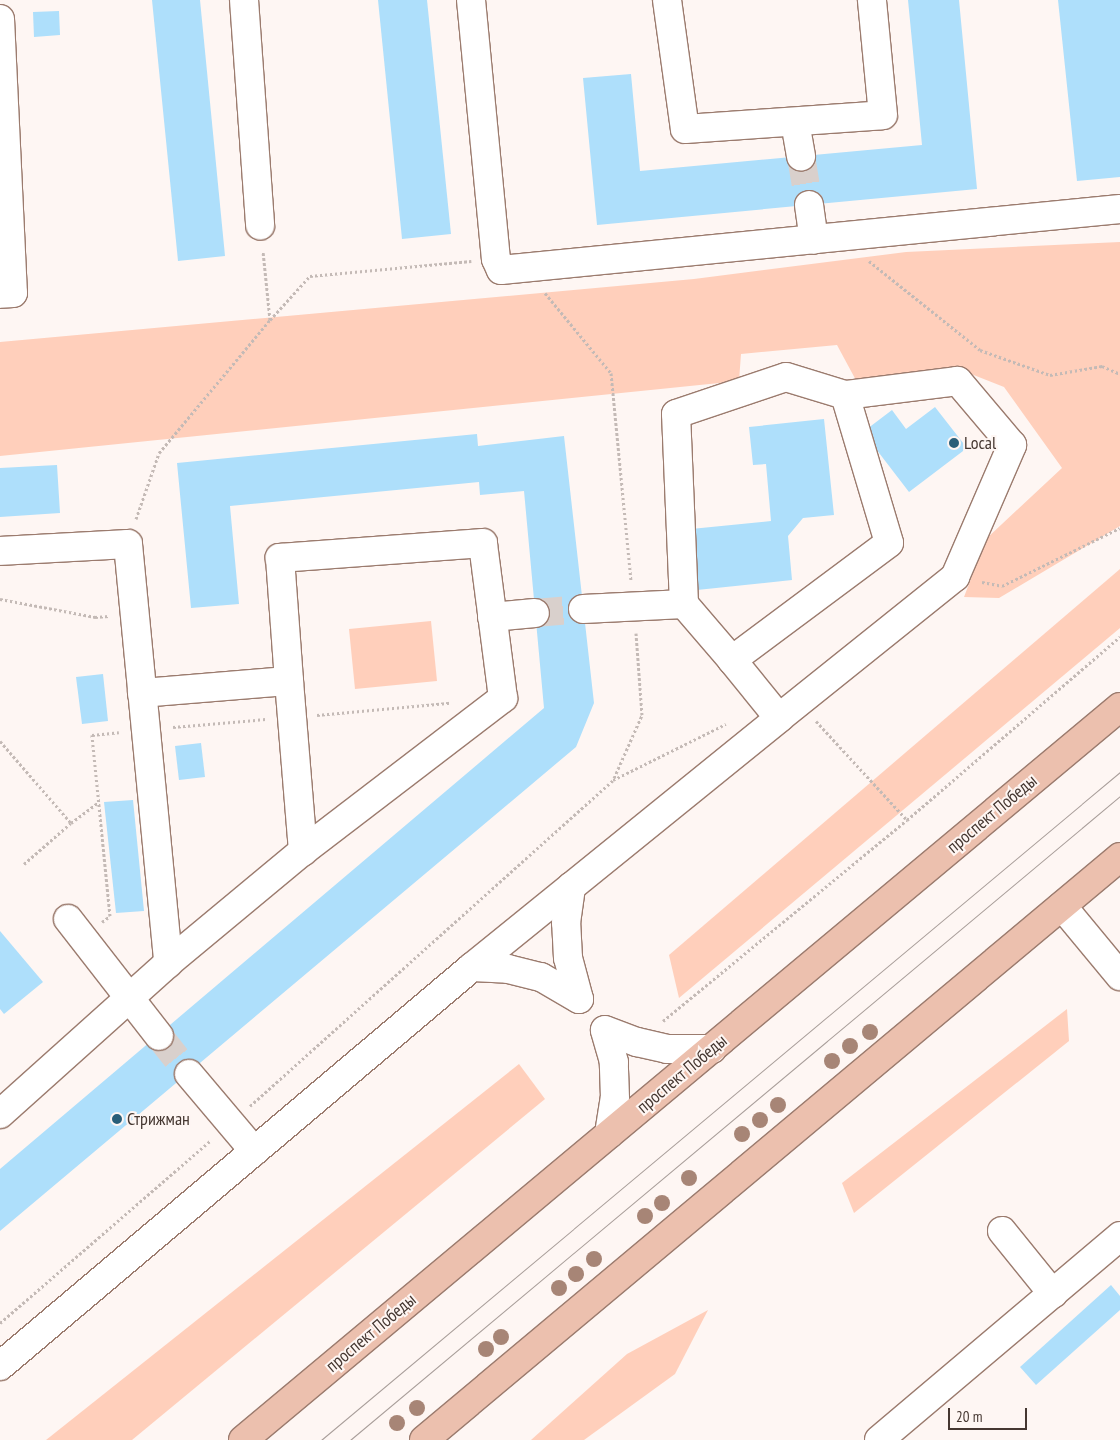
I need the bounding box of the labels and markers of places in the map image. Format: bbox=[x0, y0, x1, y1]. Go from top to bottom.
place label: Local bbox=[964, 432, 996, 454]
marker: Local bbox=[948, 437, 960, 449]
place label: Стрижман bbox=[127, 1108, 190, 1130]
marker: Стрижман bbox=[111, 1113, 123, 1125]

